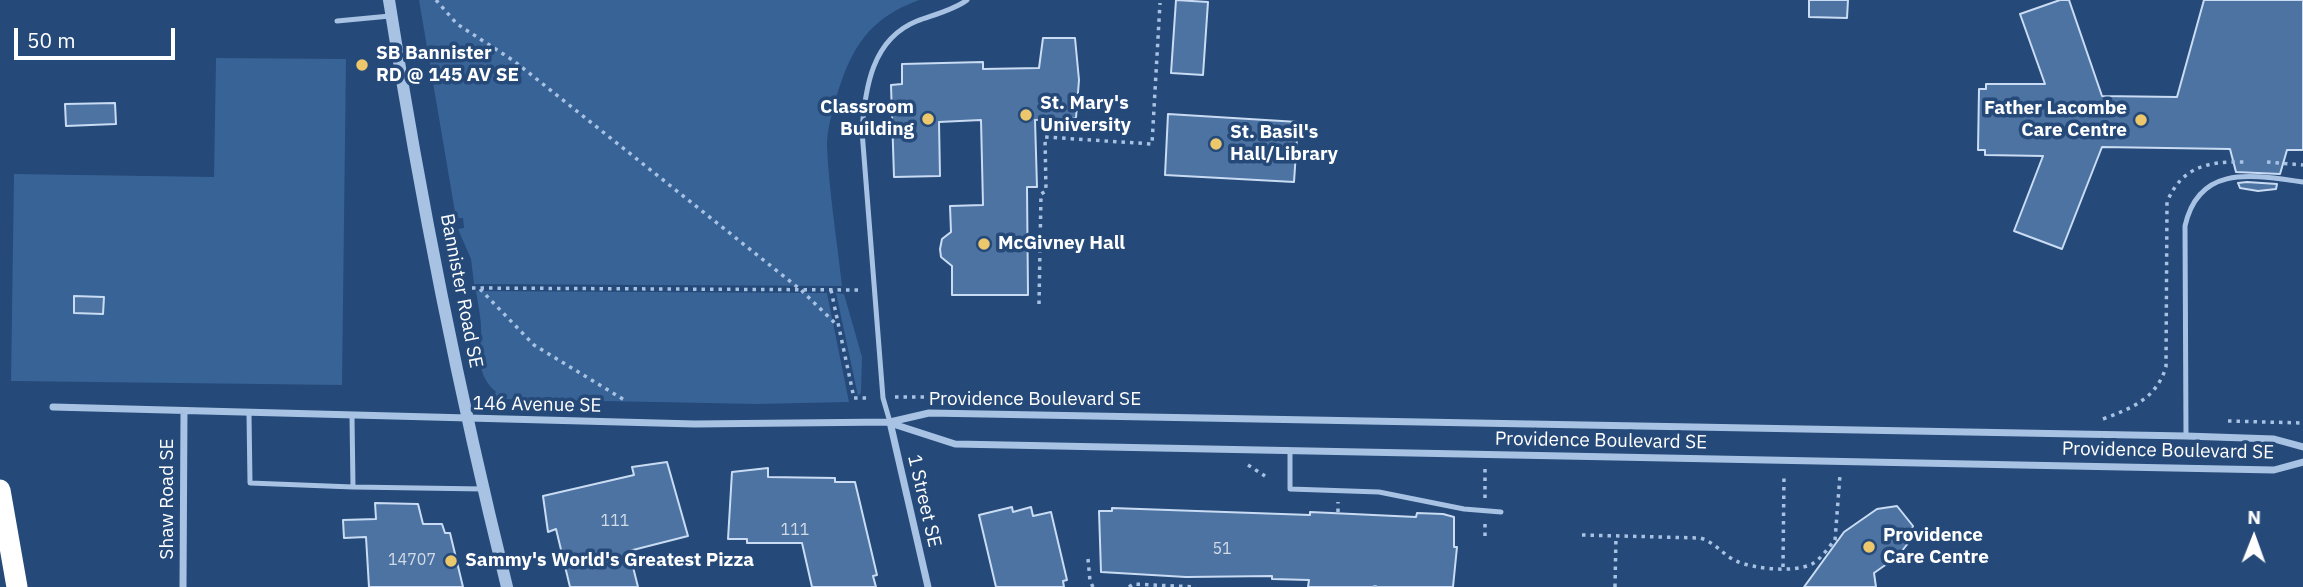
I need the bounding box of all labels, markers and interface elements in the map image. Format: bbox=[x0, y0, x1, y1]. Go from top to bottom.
scale bar bbox=[18, 14, 178, 58]
text: 50 m bbox=[27, 26, 76, 54]
place label: SB Bannister RD @ 145 AV SE bbox=[376, 43, 519, 87]
marker: SB Bannister RD @ 145 AV SE bbox=[354, 57, 370, 73]
place label: St. Mary's University bbox=[1040, 93, 1131, 137]
place label: Classroom Building bbox=[820, 97, 914, 141]
place label: Father Lacombe Care Centre bbox=[1984, 98, 2127, 142]
marker: St. Mary's University bbox=[1018, 107, 1034, 123]
marker: Classroom Building bbox=[920, 111, 936, 127]
marker: Father Lacombe Care Centre bbox=[2133, 112, 2149, 128]
place label: St. Basil's Hall/Library bbox=[1230, 122, 1338, 166]
marker: St. Basil's Hall/Library bbox=[1208, 136, 1224, 152]
street label: Bannister Road SE bbox=[435, 212, 487, 370]
place label: McGivney Hall bbox=[998, 233, 1125, 255]
marker: McGivney Hall bbox=[976, 236, 992, 252]
street label: Providence Boulevard SE bbox=[929, 389, 1141, 411]
street label: 146 Avenue SE bbox=[472, 392, 602, 418]
street label: Providence Boulevard SE bbox=[1495, 428, 1707, 454]
street label: Shaw Road SE bbox=[157, 438, 179, 560]
street label: Providence Boulevard SE bbox=[2062, 438, 2274, 464]
street label: 1 Street SE bbox=[902, 452, 946, 550]
north arrow bbox=[2219, 503, 2289, 573]
text: N bbox=[2247, 505, 2261, 529]
house number: 111 bbox=[601, 511, 629, 531]
house number: 111 bbox=[781, 520, 809, 540]
place label: Providence Care Centre bbox=[1883, 525, 1989, 569]
house number: 51 bbox=[1212, 539, 1232, 559]
marker: Providence Care Centre bbox=[1861, 539, 1877, 555]
house number: 14707 bbox=[388, 550, 436, 570]
place label: Sammy's World's Greatest Pizza bbox=[465, 550, 754, 572]
marker: Sammy's World's Greatest Pizza bbox=[443, 553, 459, 569]

